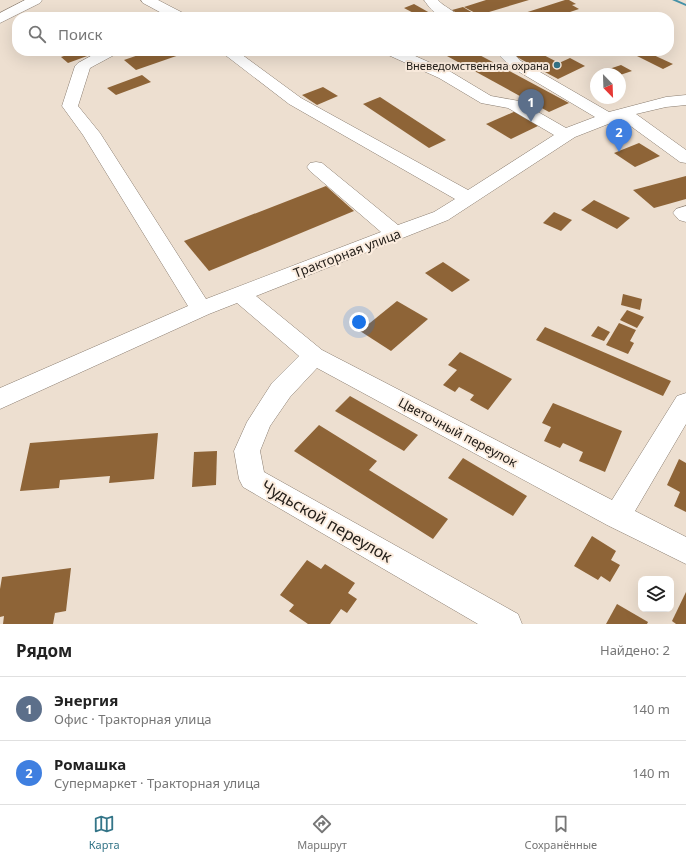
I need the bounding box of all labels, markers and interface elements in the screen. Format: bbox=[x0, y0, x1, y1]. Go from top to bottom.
search box bbox=[12, 12, 674, 56]
icon: search bbox=[26, 23, 48, 45]
text: Поиск bbox=[58, 24, 103, 44]
place label: Вневедомственняа охрана bbox=[406, 58, 549, 73]
marker: Вневедомственняа охрана bbox=[552, 60, 562, 70]
north arrow bbox=[590, 68, 626, 104]
pin: 1 bbox=[518, 89, 544, 122]
pin: 2 bbox=[606, 119, 632, 152]
street label: Тракторная улица bbox=[291, 224, 403, 282]
your location bbox=[349, 312, 369, 332]
street label: Цветочный переулок bbox=[395, 393, 521, 471]
street label: Чудьской переулок bbox=[258, 475, 397, 568]
map controls bbox=[638, 576, 674, 612]
button: layers bbox=[638, 576, 674, 612]
text: Рядом bbox=[16, 639, 72, 662]
text: Найдено: 2 bbox=[600, 641, 670, 659]
text: Энергия bbox=[54, 690, 118, 710]
text: 1 bbox=[25, 700, 33, 718]
text: 140 m bbox=[632, 700, 670, 718]
text: Офис · Тракторная улица bbox=[54, 710, 212, 728]
text: Ромашка bbox=[54, 754, 126, 774]
text: 2 bbox=[25, 764, 33, 782]
text: 140 m bbox=[632, 764, 670, 782]
text: Супермаркет · Тракторная улица bbox=[54, 774, 260, 792]
tab: Карта bbox=[89, 813, 120, 852]
tab: Маршрут bbox=[297, 813, 347, 852]
tab: Сохранённые bbox=[525, 813, 597, 852]

